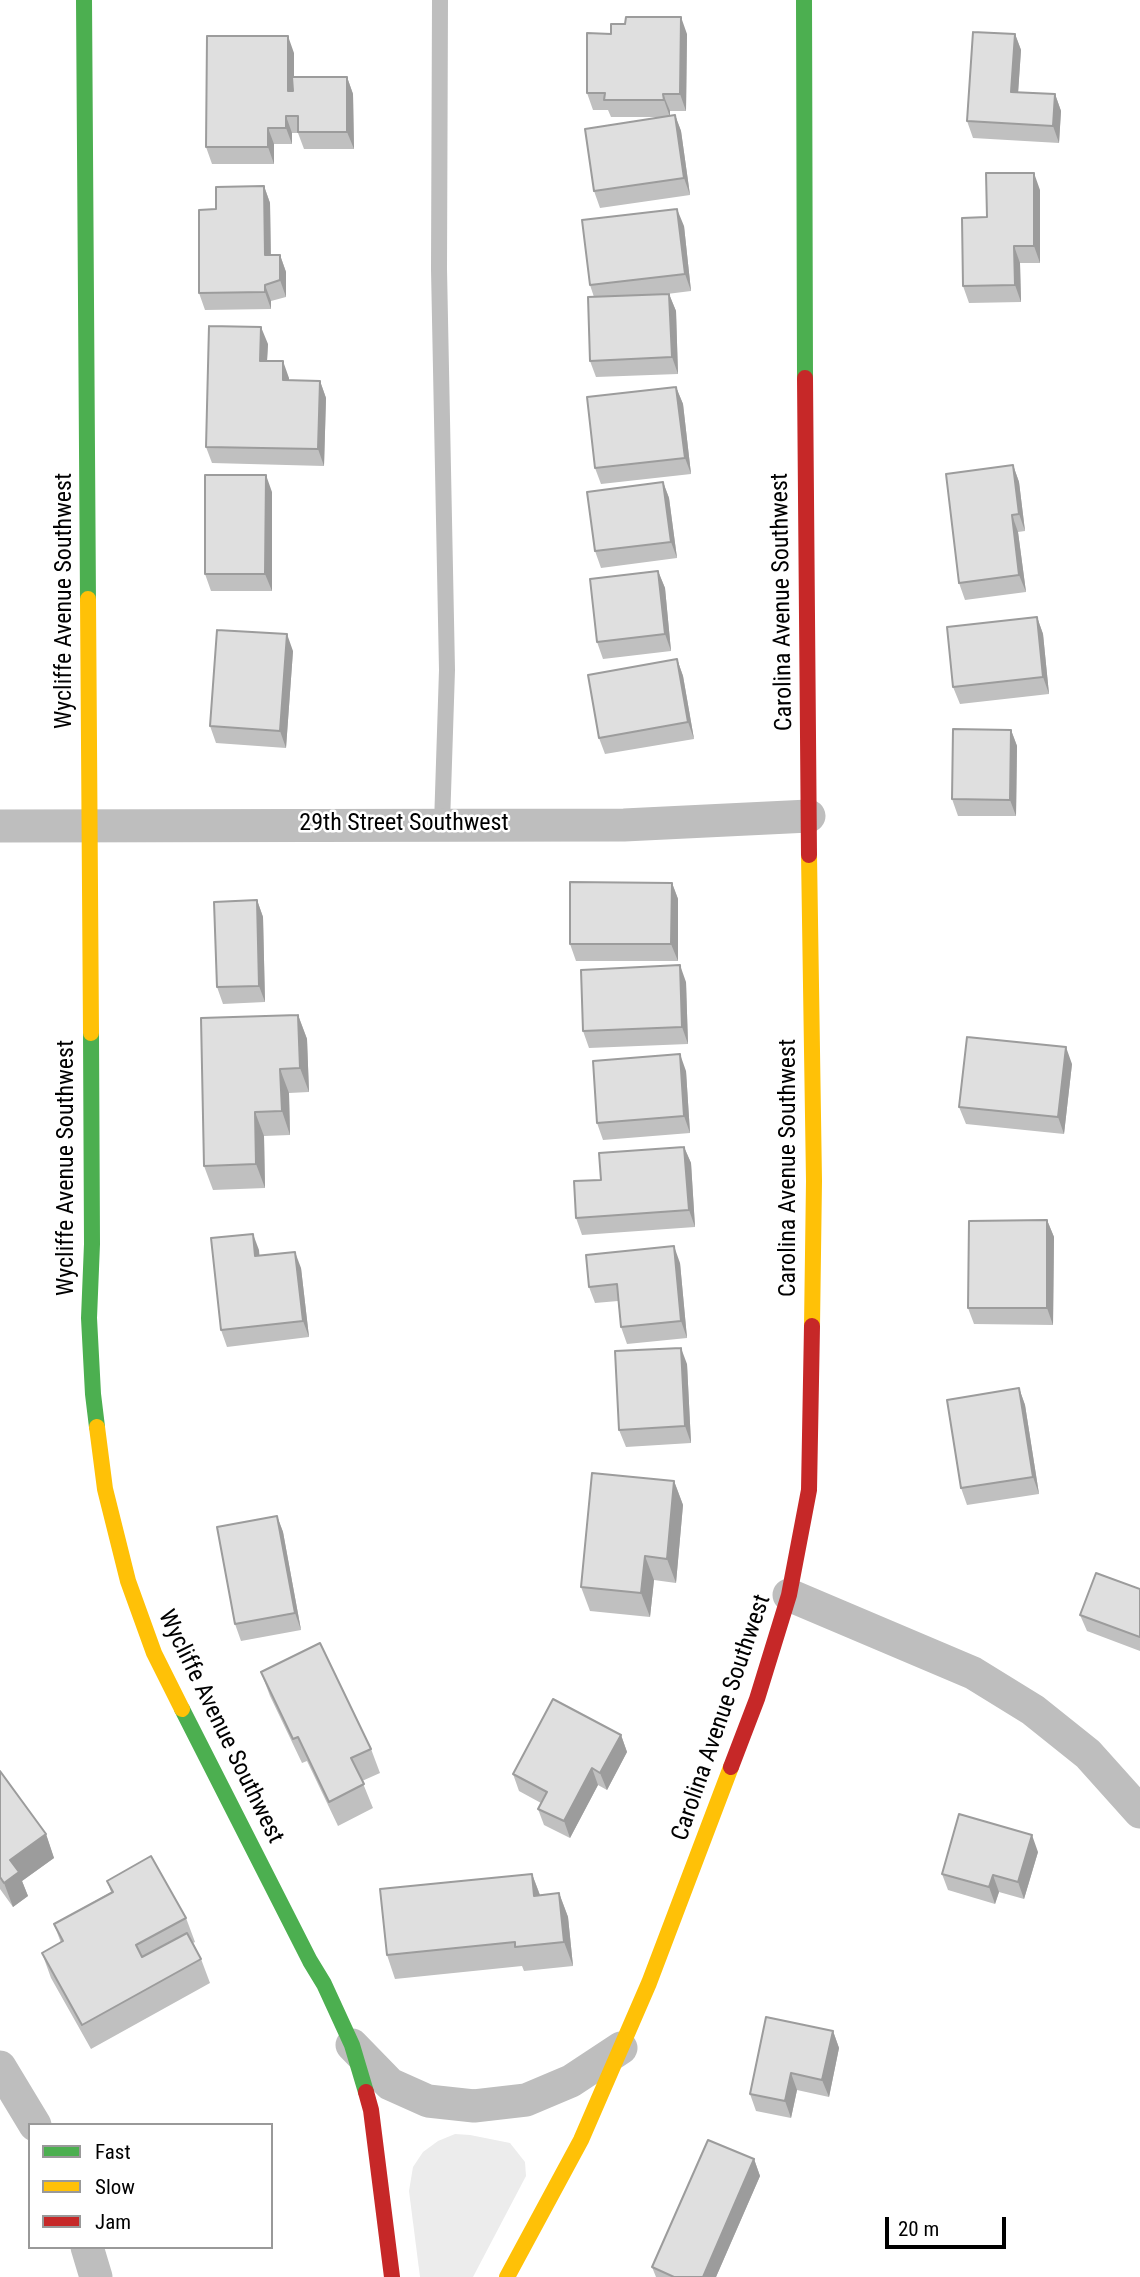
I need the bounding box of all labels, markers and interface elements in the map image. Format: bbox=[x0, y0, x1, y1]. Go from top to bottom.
street label: Wycliffe Avenue Southwest bbox=[51, 473, 79, 729]
street label: Carolina Avenue Southwest bbox=[766, 473, 800, 731]
street label: 29th Street Southwest bbox=[299, 810, 509, 838]
street label: Carolina Avenue Southwest bbox=[775, 1039, 803, 1297]
street label: Wycliffe Avenue Southwest bbox=[53, 1040, 81, 1296]
street label: Carolina Avenue Southwest bbox=[666, 1591, 778, 1845]
street label: Wycliffe Avenue Southwest bbox=[151, 1606, 289, 1848]
legend bbox=[28, 2123, 273, 2249]
text: Fast bbox=[95, 2140, 131, 2164]
text: Slow bbox=[95, 2175, 135, 2199]
scale bar bbox=[888, 2204, 1009, 2248]
text: Jam bbox=[95, 2210, 131, 2234]
text: 20 m bbox=[898, 2217, 939, 2241]

